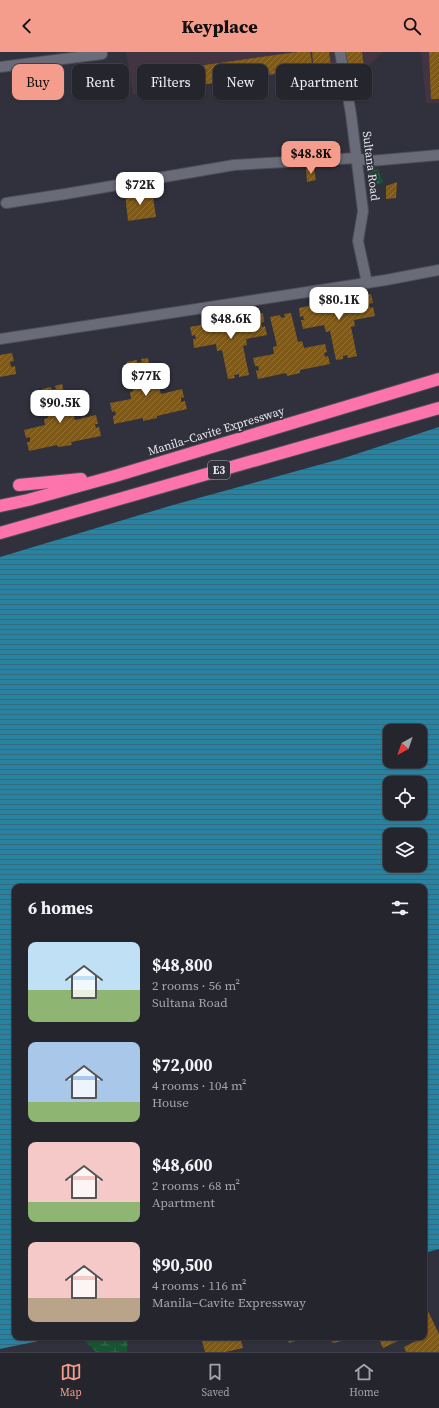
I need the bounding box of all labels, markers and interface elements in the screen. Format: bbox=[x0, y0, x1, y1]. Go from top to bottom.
text: Keyplace bbox=[181, 14, 258, 39]
icon: back bbox=[16, 15, 38, 37]
icon: search bbox=[401, 15, 423, 37]
chip: Buy bbox=[12, 64, 64, 100]
chip: Rent bbox=[72, 64, 129, 100]
chip: Filters bbox=[137, 64, 205, 100]
chip: New bbox=[213, 64, 268, 100]
chip: Apartment bbox=[276, 64, 372, 100]
street label: Sultana Road bbox=[359, 130, 383, 202]
pin: $48.8K bbox=[278, 141, 344, 175]
text: $48.8K bbox=[290, 145, 332, 162]
pin: $72K bbox=[116, 172, 164, 206]
text: $72K bbox=[125, 176, 155, 193]
pin: $80.1K bbox=[306, 287, 372, 321]
text: $80.1K bbox=[318, 291, 360, 308]
pin: $48.6K bbox=[198, 306, 264, 340]
text: $48.6K bbox=[210, 310, 252, 327]
pin: $77K bbox=[122, 363, 170, 397]
text: $77K bbox=[131, 367, 161, 384]
pin: $90.5K bbox=[27, 390, 93, 424]
text: $90.5K bbox=[39, 394, 81, 411]
street label: Manila–Cavite Expressway bbox=[146, 402, 287, 459]
road number: E3 bbox=[208, 461, 230, 479]
north arrow bbox=[383, 724, 427, 768]
map controls bbox=[383, 724, 427, 872]
button: locate bbox=[383, 776, 427, 820]
button: layers bbox=[383, 828, 427, 872]
text: 6 homes bbox=[28, 896, 93, 920]
icon: filters bbox=[389, 897, 411, 919]
text: $48,800 bbox=[152, 953, 212, 977]
icon: home bbox=[60, 958, 108, 1006]
text: 2 rooms · 56 m² bbox=[152, 977, 240, 994]
text: Sultana Road bbox=[152, 994, 228, 1011]
text: $72,000 bbox=[152, 1053, 212, 1077]
icon: home bbox=[60, 1058, 108, 1106]
text: 4 rooms · 104 m² bbox=[152, 1077, 247, 1094]
text: House bbox=[152, 1094, 189, 1111]
text: $48,600 bbox=[152, 1153, 212, 1177]
icon: home bbox=[60, 1158, 108, 1206]
text: 2 rooms · 68 m² bbox=[152, 1177, 240, 1194]
text: Apartment bbox=[152, 1194, 215, 1211]
text: $90,500 bbox=[152, 1253, 212, 1277]
icon: home bbox=[60, 1258, 108, 1306]
text: 4 rooms · 116 m² bbox=[152, 1277, 247, 1294]
text: Manila–Cavite Expressway bbox=[152, 1294, 306, 1311]
tab: Map bbox=[60, 1361, 82, 1400]
tab: Saved bbox=[201, 1361, 230, 1400]
tab: Home bbox=[349, 1361, 379, 1400]

